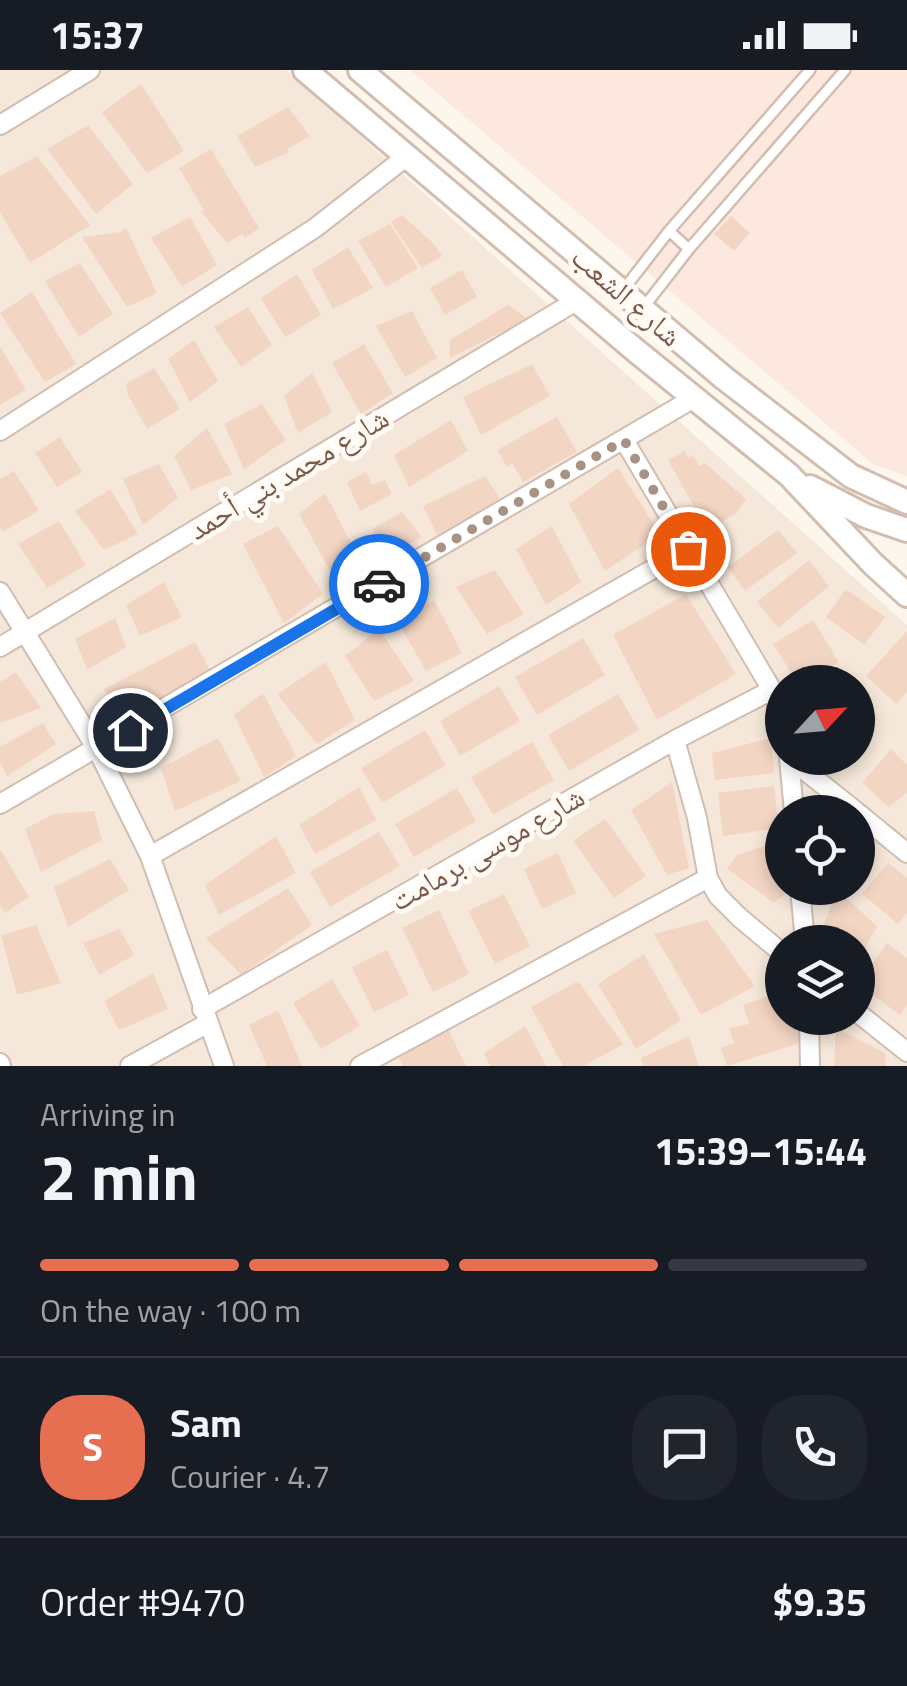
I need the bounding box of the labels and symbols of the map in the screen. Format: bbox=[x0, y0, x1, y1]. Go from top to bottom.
street label: شارع الشعب bbox=[561, 235, 693, 357]
street label: شارع محمد بني أحمد bbox=[179, 395, 398, 553]
pin bbox=[646, 507, 731, 592]
courier bbox=[329, 534, 429, 634]
north arrow bbox=[765, 665, 875, 775]
pin bbox=[88, 688, 173, 773]
street label: شارع موسى برمامت bbox=[381, 774, 593, 922]

